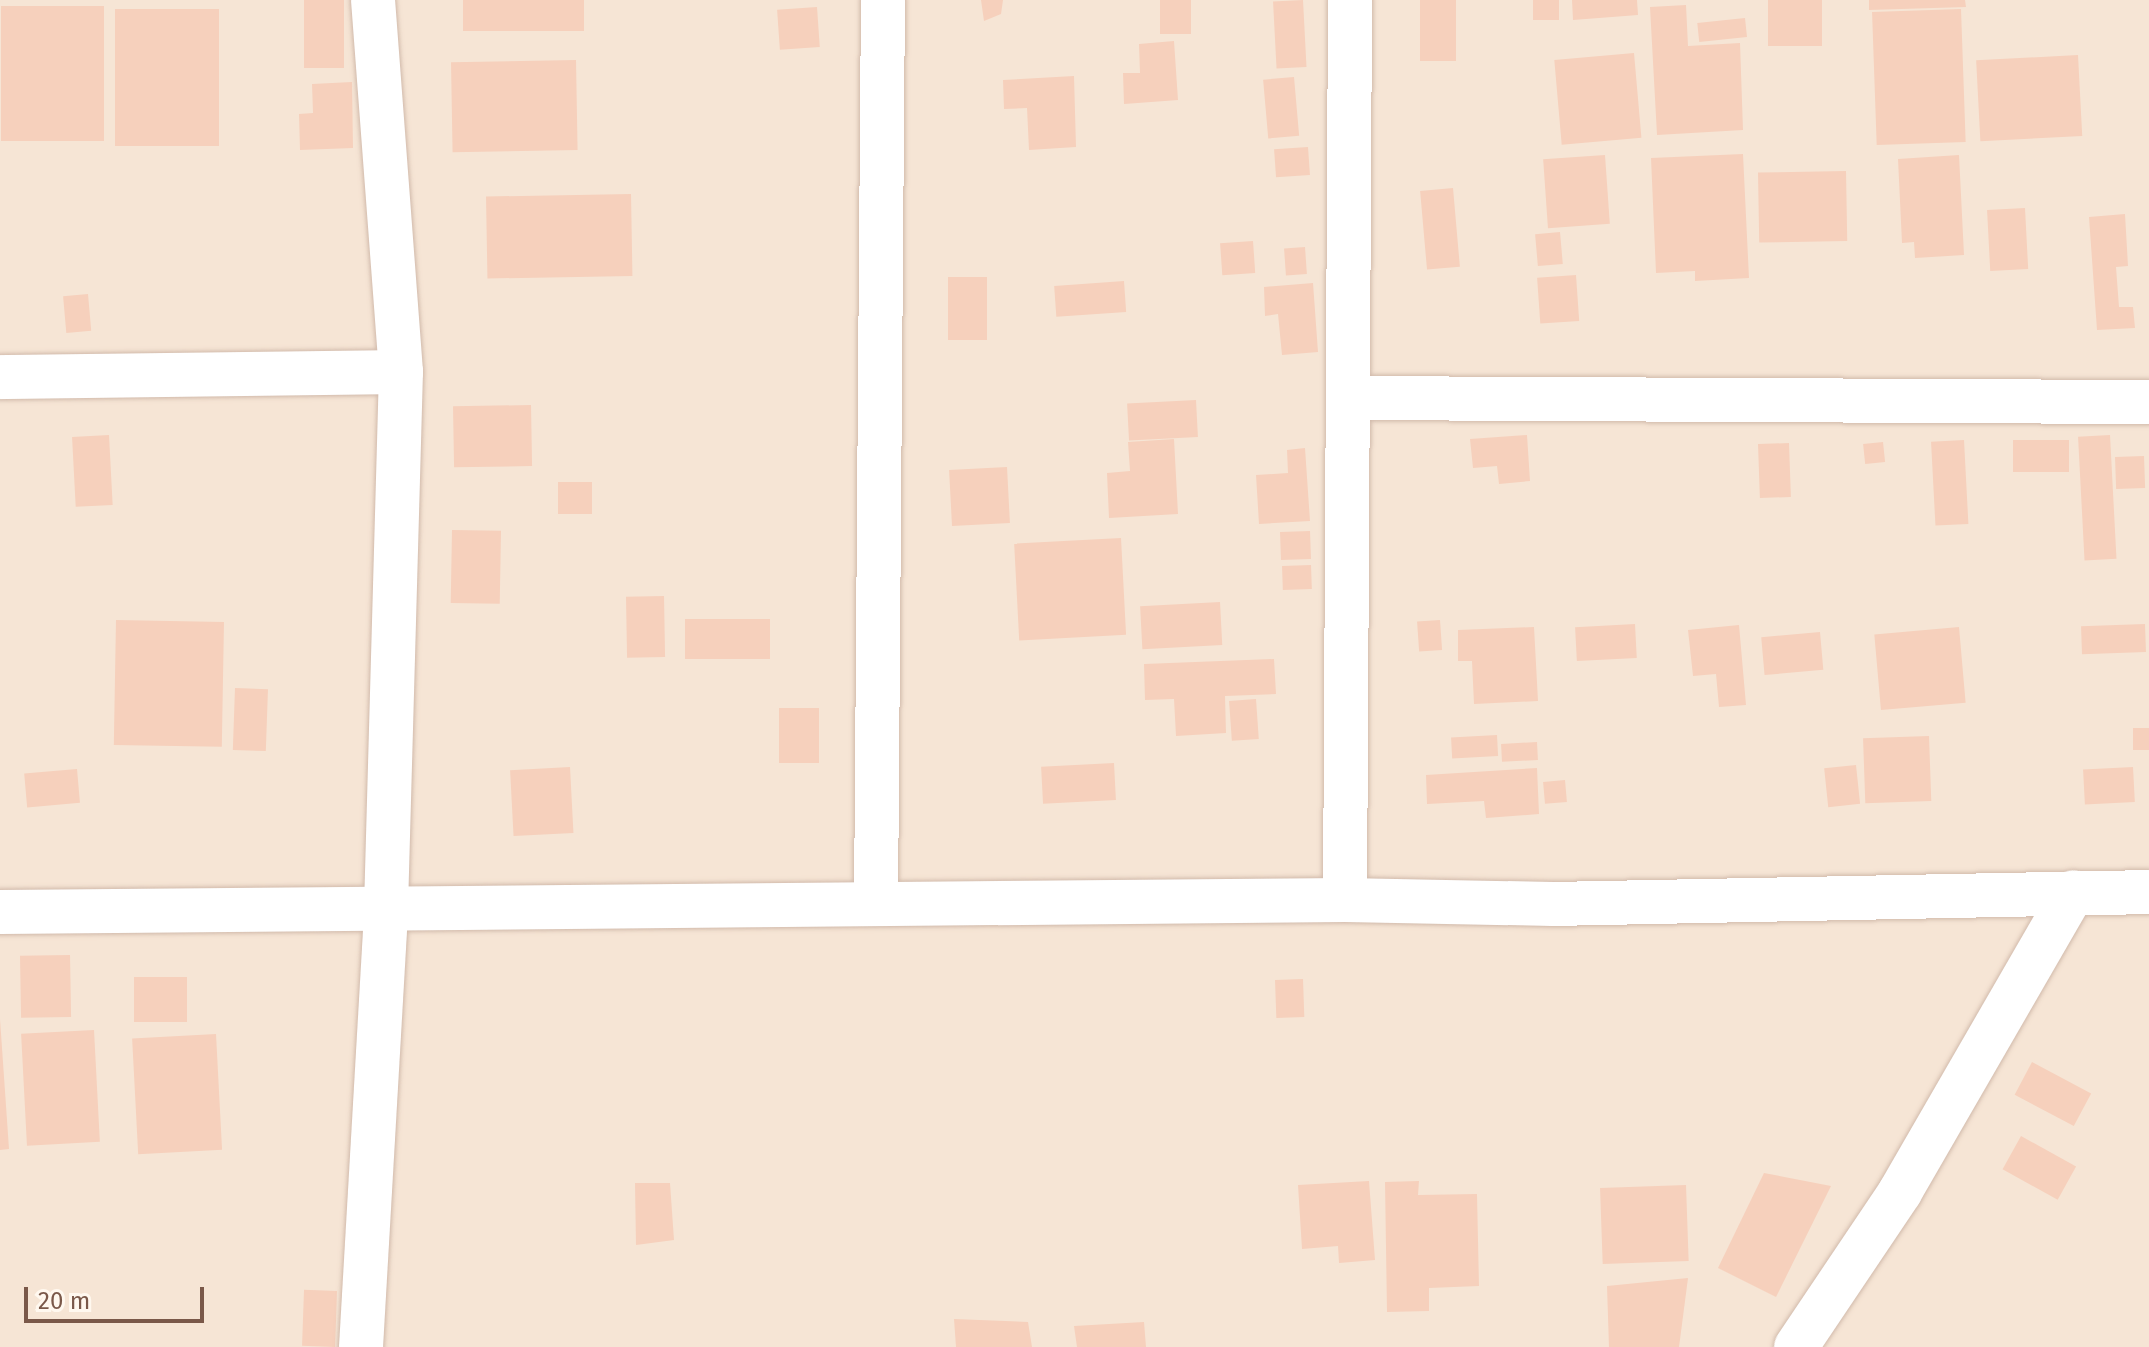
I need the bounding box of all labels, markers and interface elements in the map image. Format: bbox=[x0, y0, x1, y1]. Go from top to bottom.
scale bar bbox=[28, 1271, 208, 1321]
text: 20 m bbox=[38, 1287, 90, 1315]

